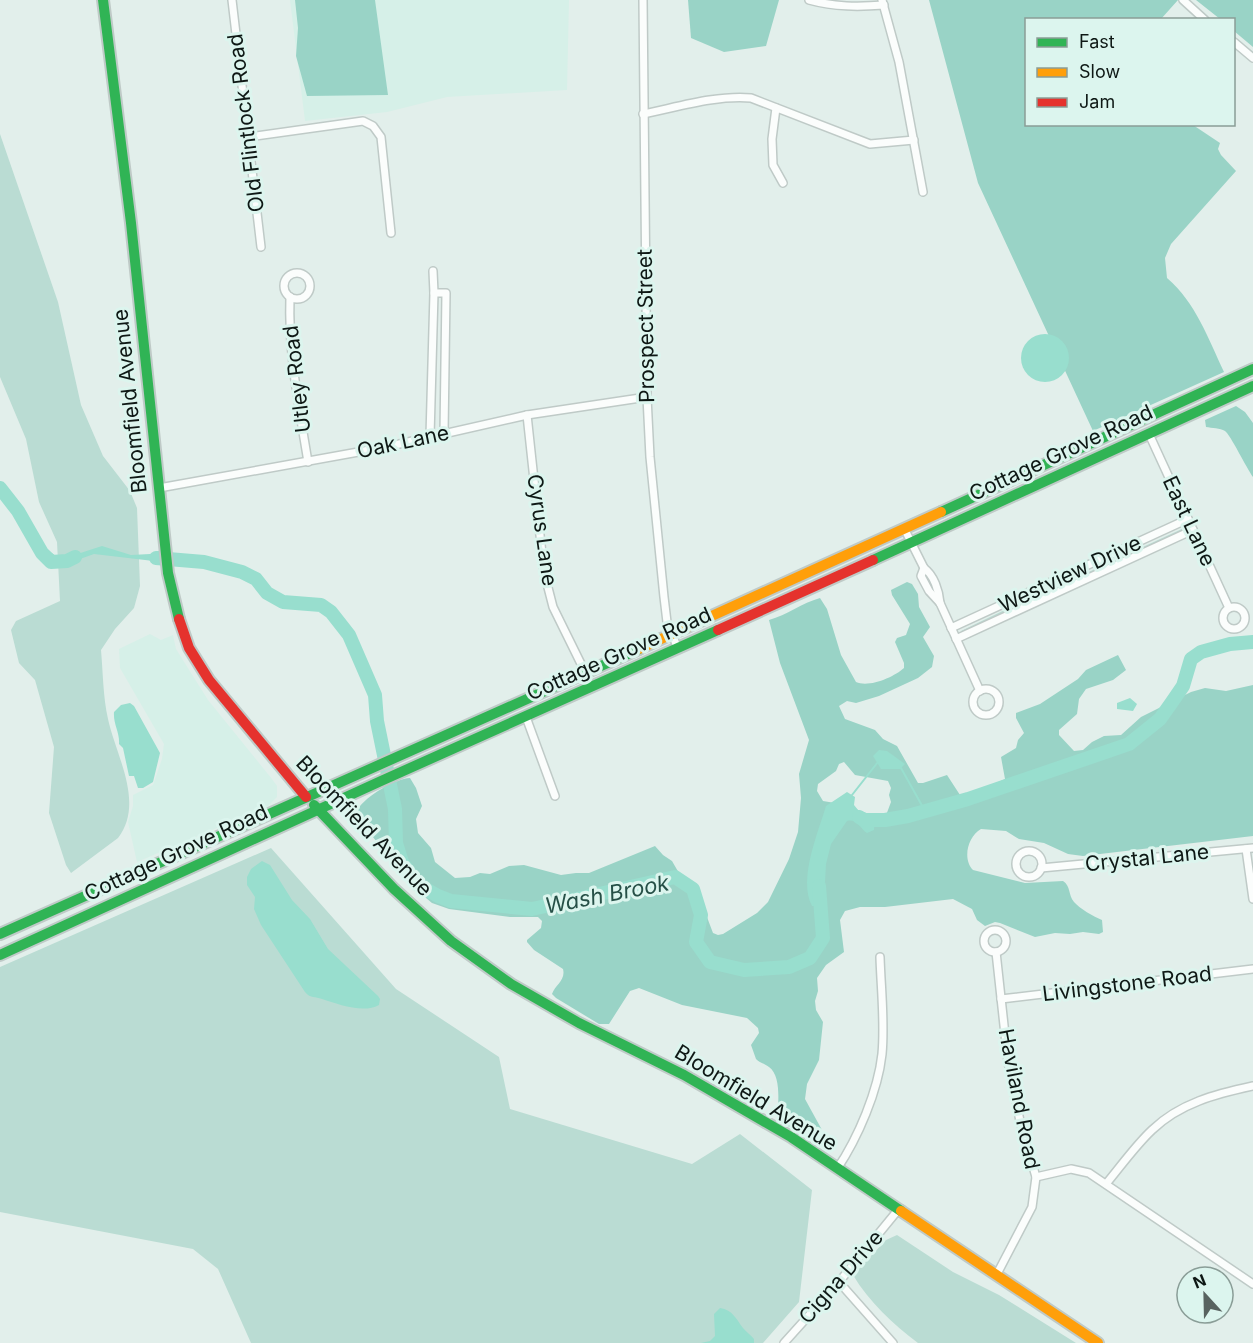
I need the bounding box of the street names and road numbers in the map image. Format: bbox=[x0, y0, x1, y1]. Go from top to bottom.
street label: Old Flintlock Road bbox=[222, 32, 269, 214]
street label: Prospect Street bbox=[632, 249, 659, 403]
street label: Bloomfield Avenue bbox=[107, 308, 152, 494]
street label: Utley Road bbox=[278, 324, 315, 434]
street label: Cottage Grove Road bbox=[965, 399, 1157, 506]
street label: Oak Lane bbox=[355, 420, 451, 463]
street label: Cyrus Lane bbox=[522, 472, 563, 588]
street label: East Lane bbox=[1158, 472, 1221, 570]
street label: Westview Drive bbox=[995, 530, 1145, 617]
street label: Cottage Grove Road bbox=[523, 602, 715, 706]
street label: Bloomfield Avenue bbox=[291, 750, 438, 901]
street label: Cottage Grove Road bbox=[80, 799, 272, 906]
street label: Crystal Lane bbox=[1084, 839, 1210, 876]
street label: Livingstone Road bbox=[1041, 961, 1213, 1006]
street label: Haviland Road bbox=[994, 1026, 1045, 1171]
street label: Bloomfield Avenue bbox=[670, 1039, 842, 1156]
street label: Cigna Drive bbox=[793, 1225, 888, 1328]

